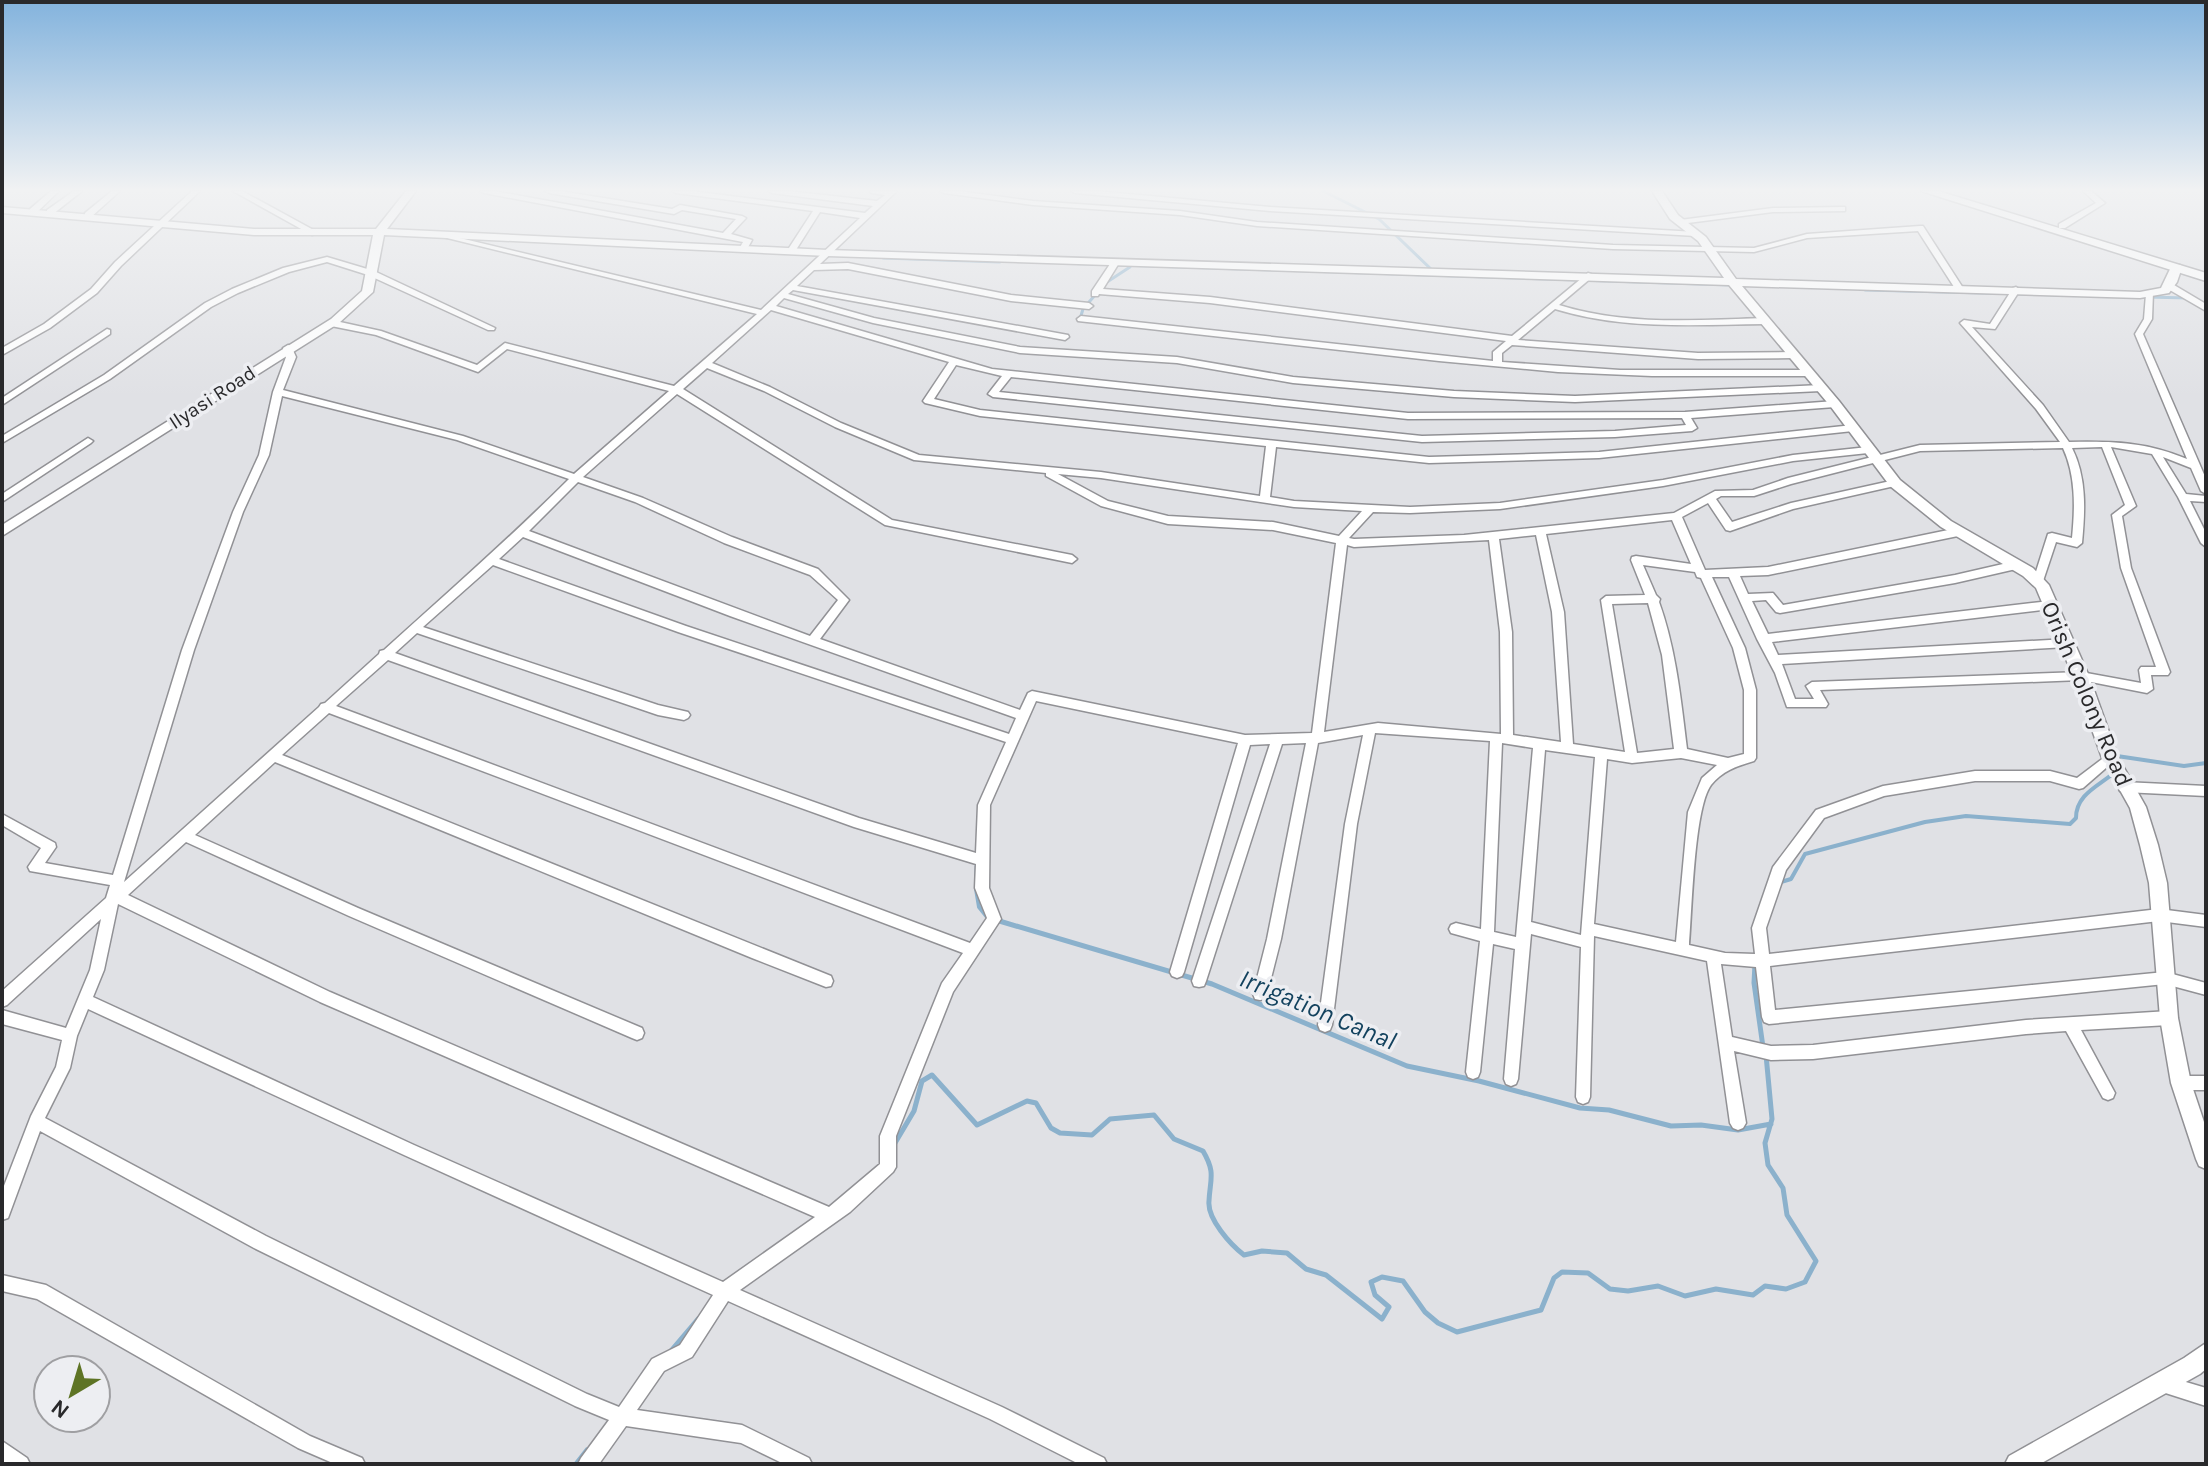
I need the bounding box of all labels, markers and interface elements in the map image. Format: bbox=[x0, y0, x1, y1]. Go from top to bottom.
street label: Ilyasi Road bbox=[165, 361, 260, 434]
street label: Orish Colony Road bbox=[2035, 597, 2139, 791]
water label: Irrigation Canal bbox=[1235, 963, 1401, 1056]
north arrow bbox=[32, 1354, 112, 1434]
text: N bbox=[46, 1394, 75, 1424]

